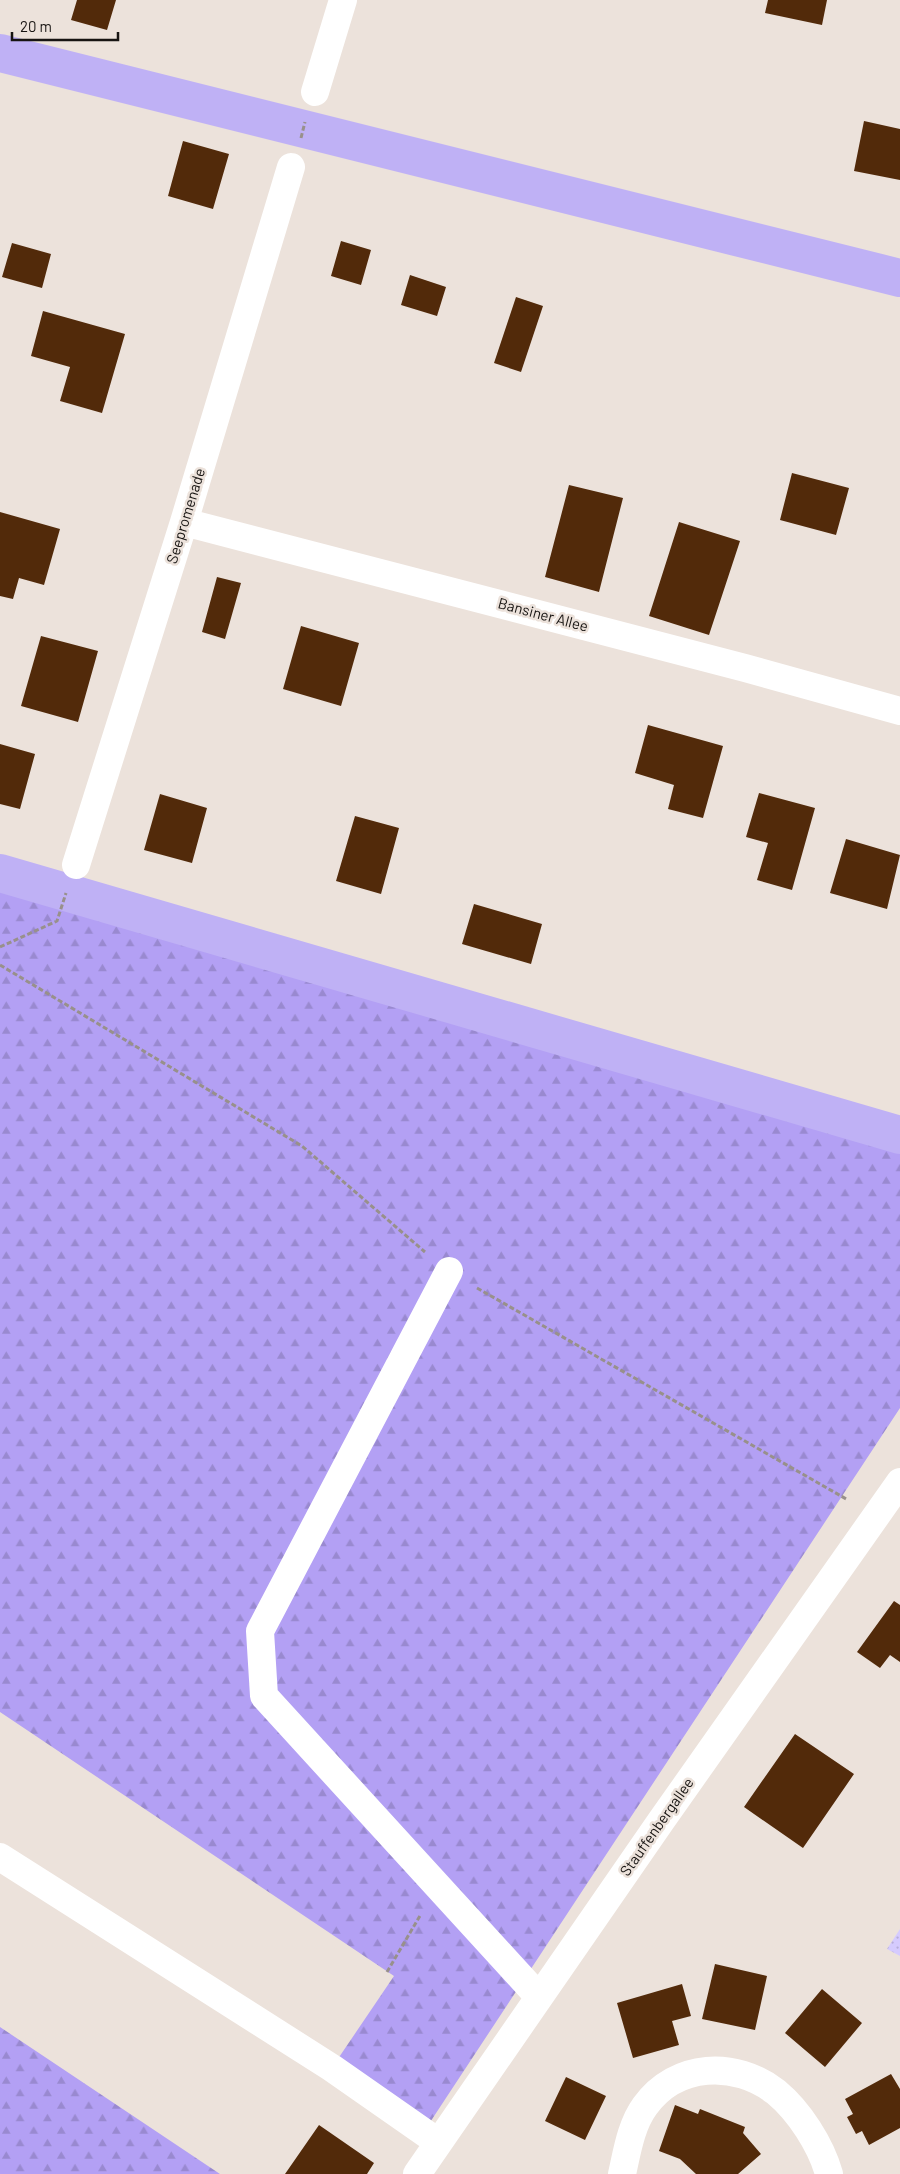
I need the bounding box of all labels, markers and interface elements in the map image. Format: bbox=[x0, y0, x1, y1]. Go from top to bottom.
scale bar bbox=[12, 10, 119, 42]
text: 20 m bbox=[20, 17, 52, 35]
street label: Seepromenade bbox=[162, 466, 208, 566]
street label: Bansiner Allee bbox=[496, 593, 590, 635]
street label: Stauffenbergallee bbox=[616, 1774, 697, 1879]

